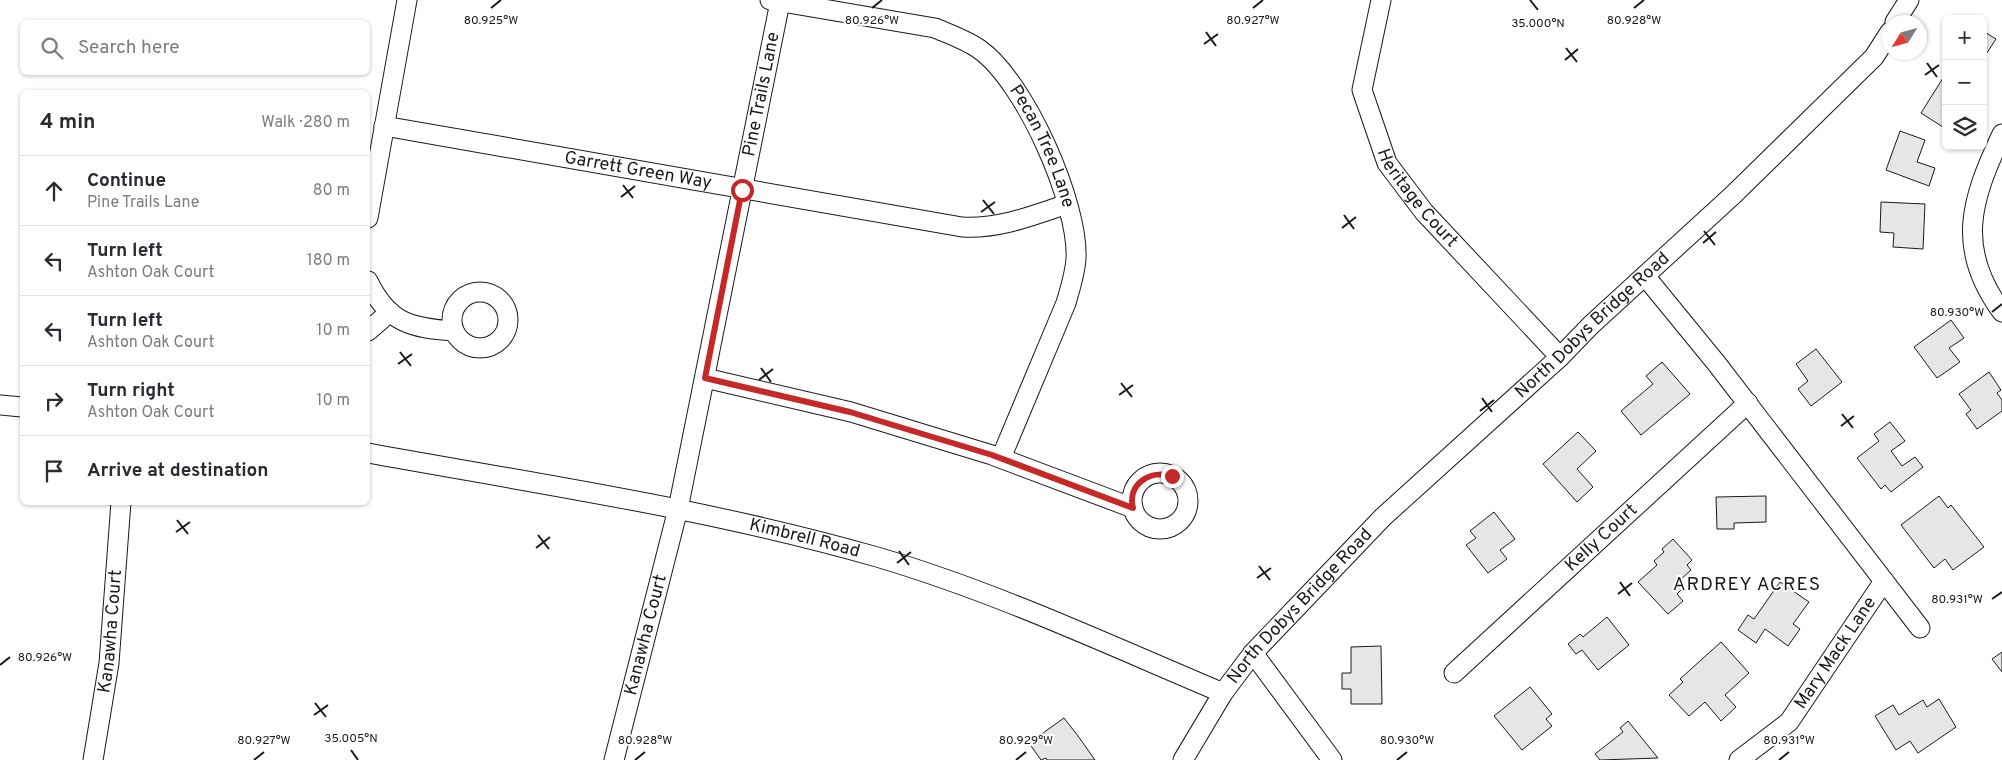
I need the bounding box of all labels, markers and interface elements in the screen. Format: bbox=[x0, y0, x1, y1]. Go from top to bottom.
text: 80.925°W bbox=[464, 13, 518, 29]
text: 80.926°W bbox=[845, 13, 899, 29]
text: 80.927°W bbox=[1226, 13, 1280, 29]
text: 80.928°W bbox=[1607, 13, 1661, 29]
north arrow bbox=[1882, 15, 1927, 60]
map controls bbox=[1942, 15, 1987, 150]
button: + bbox=[1942, 15, 1987, 60]
text: 35.000°N bbox=[1511, 16, 1565, 32]
search box bbox=[20, 20, 370, 75]
street label: Pine Trails Lane bbox=[738, 30, 785, 159]
icon: search bbox=[38, 34, 66, 62]
text: Search here bbox=[78, 36, 180, 60]
button: − bbox=[1942, 60, 1987, 105]
street label: Pecan Tree Lane bbox=[1004, 80, 1080, 210]
button: layers bbox=[1942, 105, 1987, 150]
text: 4 min bbox=[40, 109, 96, 136]
text: Walk · 280 m bbox=[261, 113, 350, 133]
street label: Garrett Green Way bbox=[563, 146, 714, 195]
street label: Heritage Court bbox=[1371, 146, 1463, 252]
text: Continue bbox=[87, 169, 166, 193]
icon: ahead bbox=[40, 177, 68, 205]
route start bbox=[731, 179, 754, 202]
text: 80 m bbox=[313, 181, 350, 201]
text: Pine Trails Lane bbox=[87, 193, 199, 213]
text: Turn left bbox=[87, 239, 163, 263]
icon: left bbox=[40, 247, 68, 275]
street label: North Dobys Bridge Road bbox=[1510, 247, 1675, 404]
text: 180 m bbox=[307, 251, 350, 271]
text: Ashton Oak Court bbox=[87, 263, 215, 283]
text: 80.930°W bbox=[1930, 305, 1984, 321]
text: Turn left bbox=[87, 309, 163, 333]
icon: left bbox=[40, 317, 68, 345]
text: 10 m bbox=[316, 321, 350, 341]
text: Ashton Oak Court bbox=[87, 333, 215, 353]
text: Turn right bbox=[87, 379, 175, 403]
icon: right bbox=[40, 387, 68, 415]
text: 10 m bbox=[316, 391, 350, 411]
text: Ashton Oak Court bbox=[87, 403, 215, 423]
icon: arrive bbox=[40, 457, 68, 485]
text: Arrive at destination bbox=[87, 459, 268, 483]
route end bbox=[1161, 465, 1184, 488]
street label: Kelly Court bbox=[1560, 499, 1642, 577]
street label: Kimbrell Road bbox=[747, 513, 863, 563]
street label: North Dobys Bridge Road bbox=[1222, 524, 1377, 689]
street label: Kanawha Court bbox=[93, 569, 127, 695]
street label: Kanawha Court bbox=[619, 572, 672, 698]
district label: ARDREY ACRES bbox=[1673, 573, 1821, 597]
street label: Mary Mack Lane bbox=[1789, 592, 1882, 714]
text: 80.931°W bbox=[1931, 592, 1983, 608]
text: 80.926°W bbox=[18, 650, 72, 666]
text: 35.005°N bbox=[324, 731, 378, 747]
text: 80.927°W bbox=[237, 733, 291, 749]
text: 80.928°W bbox=[618, 733, 672, 749]
text: 80.929°W bbox=[999, 733, 1053, 749]
text: 80.930°W bbox=[1380, 733, 1434, 749]
text: 80.931°W bbox=[1763, 733, 1815, 749]

